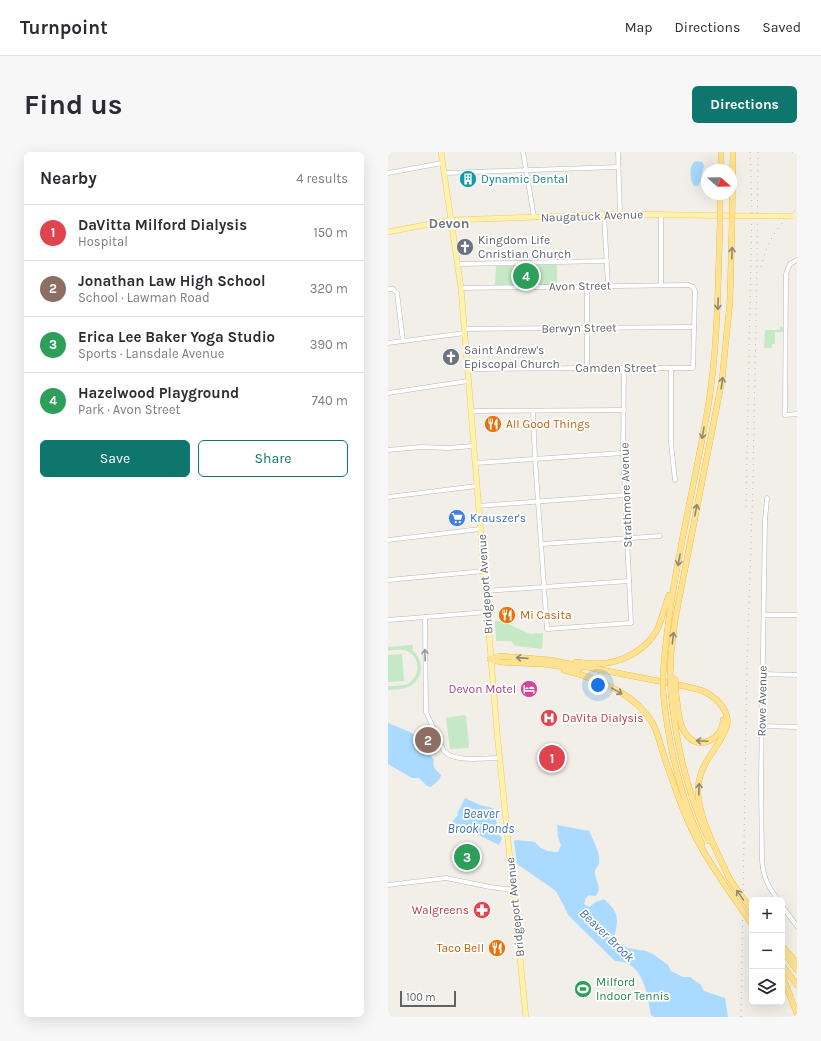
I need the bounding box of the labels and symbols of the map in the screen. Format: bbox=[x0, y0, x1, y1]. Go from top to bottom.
north arrow bbox=[701, 164, 737, 200]
building icon: Dynamic Dental bbox=[458, 169, 478, 189]
place label: Dynamic Dental bbox=[481, 172, 568, 186]
street label: Naugatuck Avenue bbox=[541, 207, 643, 225]
district label: Devon bbox=[429, 215, 469, 232]
place label: Kingdom Life Cnristian Church bbox=[478, 233, 571, 261]
church icon: Kingdom Life Cnristian Church bbox=[455, 237, 475, 257]
one-way arrow bbox=[728, 247, 735, 260]
pin: 4 bbox=[513, 261, 539, 291]
street label: Avon Street bbox=[549, 278, 612, 294]
one-way arrow bbox=[714, 297, 722, 310]
street label: Berwyn Street bbox=[541, 320, 617, 336]
place label: Saint Andrew's Episcopal Church bbox=[464, 343, 560, 371]
church icon: Saint Andrew's Episcopal Church bbox=[441, 347, 461, 367]
street label: Camden Street bbox=[575, 361, 657, 375]
one-way arrow bbox=[718, 377, 726, 390]
restaurant icon: All Good Things bbox=[483, 414, 503, 434]
place label: All Good Things bbox=[506, 417, 590, 431]
one-way arrow bbox=[699, 426, 707, 439]
street label: Strathmore Avenue bbox=[617, 442, 635, 548]
one-way arrow bbox=[693, 504, 701, 517]
supermarket icon: Krauszer's bbox=[447, 508, 467, 528]
place label: Krauszer's bbox=[470, 511, 526, 525]
street label: Bridgeport Avenue bbox=[475, 534, 495, 634]
one-way arrow bbox=[674, 553, 682, 566]
restaurant icon: Mi Casita bbox=[497, 605, 517, 625]
place label: Mi Casita bbox=[520, 608, 572, 622]
one-way arrow bbox=[669, 632, 677, 645]
one-way arrow bbox=[422, 649, 429, 662]
one-way arrow bbox=[516, 655, 529, 662]
street label: Rowe Avenue bbox=[754, 665, 770, 737]
your location bbox=[588, 675, 608, 695]
hotel icon: Devon Motel bbox=[519, 679, 539, 699]
place label: Devon Motel bbox=[448, 682, 516, 696]
one-way arrow bbox=[611, 687, 623, 695]
hospital icon: DaVita Dialysis bbox=[539, 708, 559, 728]
place label: DaVita Dialysis bbox=[562, 711, 644, 725]
pin: 2 bbox=[415, 725, 441, 755]
one-way arrow bbox=[695, 738, 708, 745]
pin: 1 bbox=[539, 743, 565, 773]
one-way arrow bbox=[695, 783, 703, 796]
water label: Beaver Brook Ponds bbox=[448, 806, 514, 836]
pin: 3 bbox=[454, 842, 480, 872]
street label: Bridgeport Avenue bbox=[503, 856, 527, 958]
one-way arrow bbox=[736, 890, 744, 901]
pharmacy icon: Walgreens bbox=[472, 900, 492, 920]
place label: Walgreens bbox=[412, 903, 469, 917]
water label: Beaver Brook bbox=[577, 905, 638, 965]
restaurant icon: Taco Bell bbox=[487, 938, 507, 958]
place label: Taco Bell bbox=[436, 941, 484, 955]
place label: Milford Indoor Tennis bbox=[596, 975, 670, 1003]
sports icon: Milford Indoor Tennis bbox=[573, 979, 593, 999]
scale bar bbox=[400, 989, 456, 1008]

